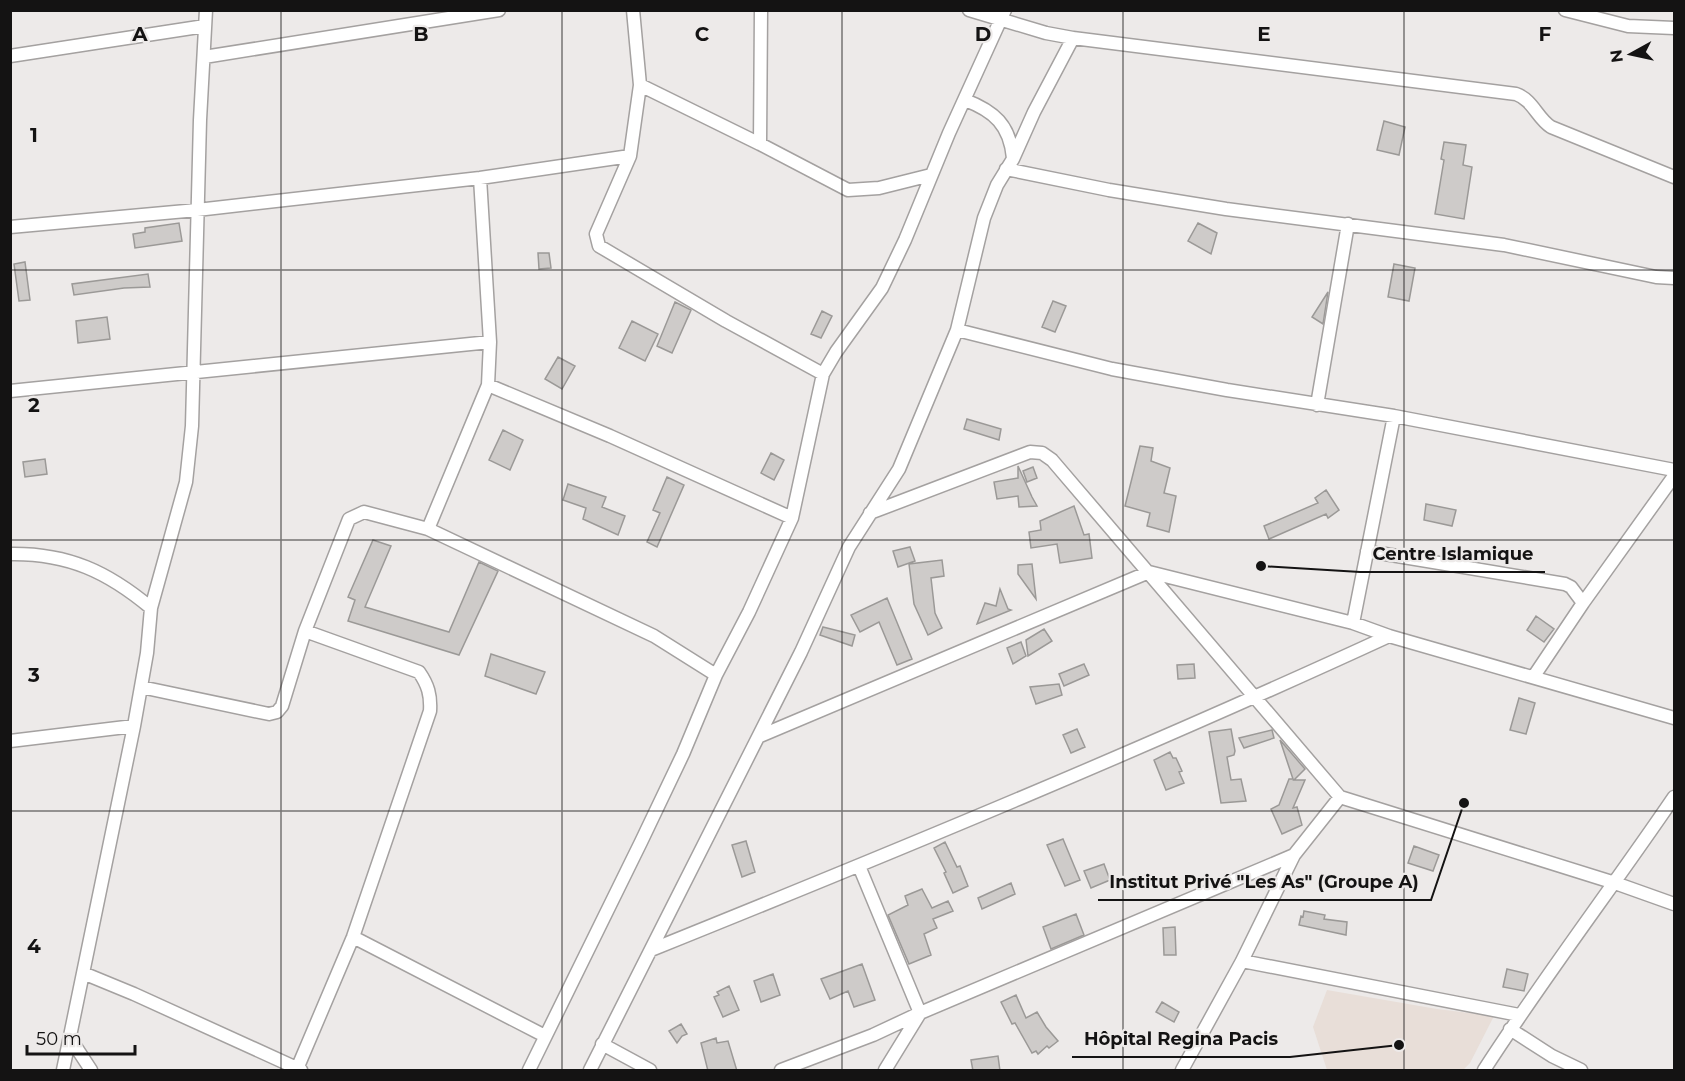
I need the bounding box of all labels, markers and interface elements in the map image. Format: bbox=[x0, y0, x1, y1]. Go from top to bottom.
text: A bbox=[131, 22, 148, 46]
text: B bbox=[413, 22, 429, 46]
text: C bbox=[695, 22, 710, 46]
text: D bbox=[975, 22, 991, 46]
text: E bbox=[1257, 22, 1271, 46]
text: F bbox=[1539, 22, 1552, 46]
north arrow bbox=[1601, 24, 1661, 84]
text: N bbox=[1606, 48, 1627, 64]
text: 1 bbox=[30, 123, 38, 147]
text: 2 bbox=[28, 393, 40, 417]
callout: Centre Islamique bbox=[1360, 536, 1545, 572]
text: Centre Islamique bbox=[1373, 543, 1533, 565]
text: 3 bbox=[27, 663, 40, 687]
callout: Institut Privé "Les As" (Groupe A) bbox=[1098, 864, 1431, 900]
text: Institut Privé "Les As" (Groupe A) bbox=[1109, 871, 1419, 893]
text: 4 bbox=[27, 934, 41, 958]
scale bar bbox=[27, 1018, 135, 1056]
callout: Hôpital Regina Pacis bbox=[1072, 1021, 1290, 1057]
text: 50 m bbox=[36, 1028, 82, 1050]
text: Hôpital Regina Pacis bbox=[1084, 1028, 1279, 1050]

